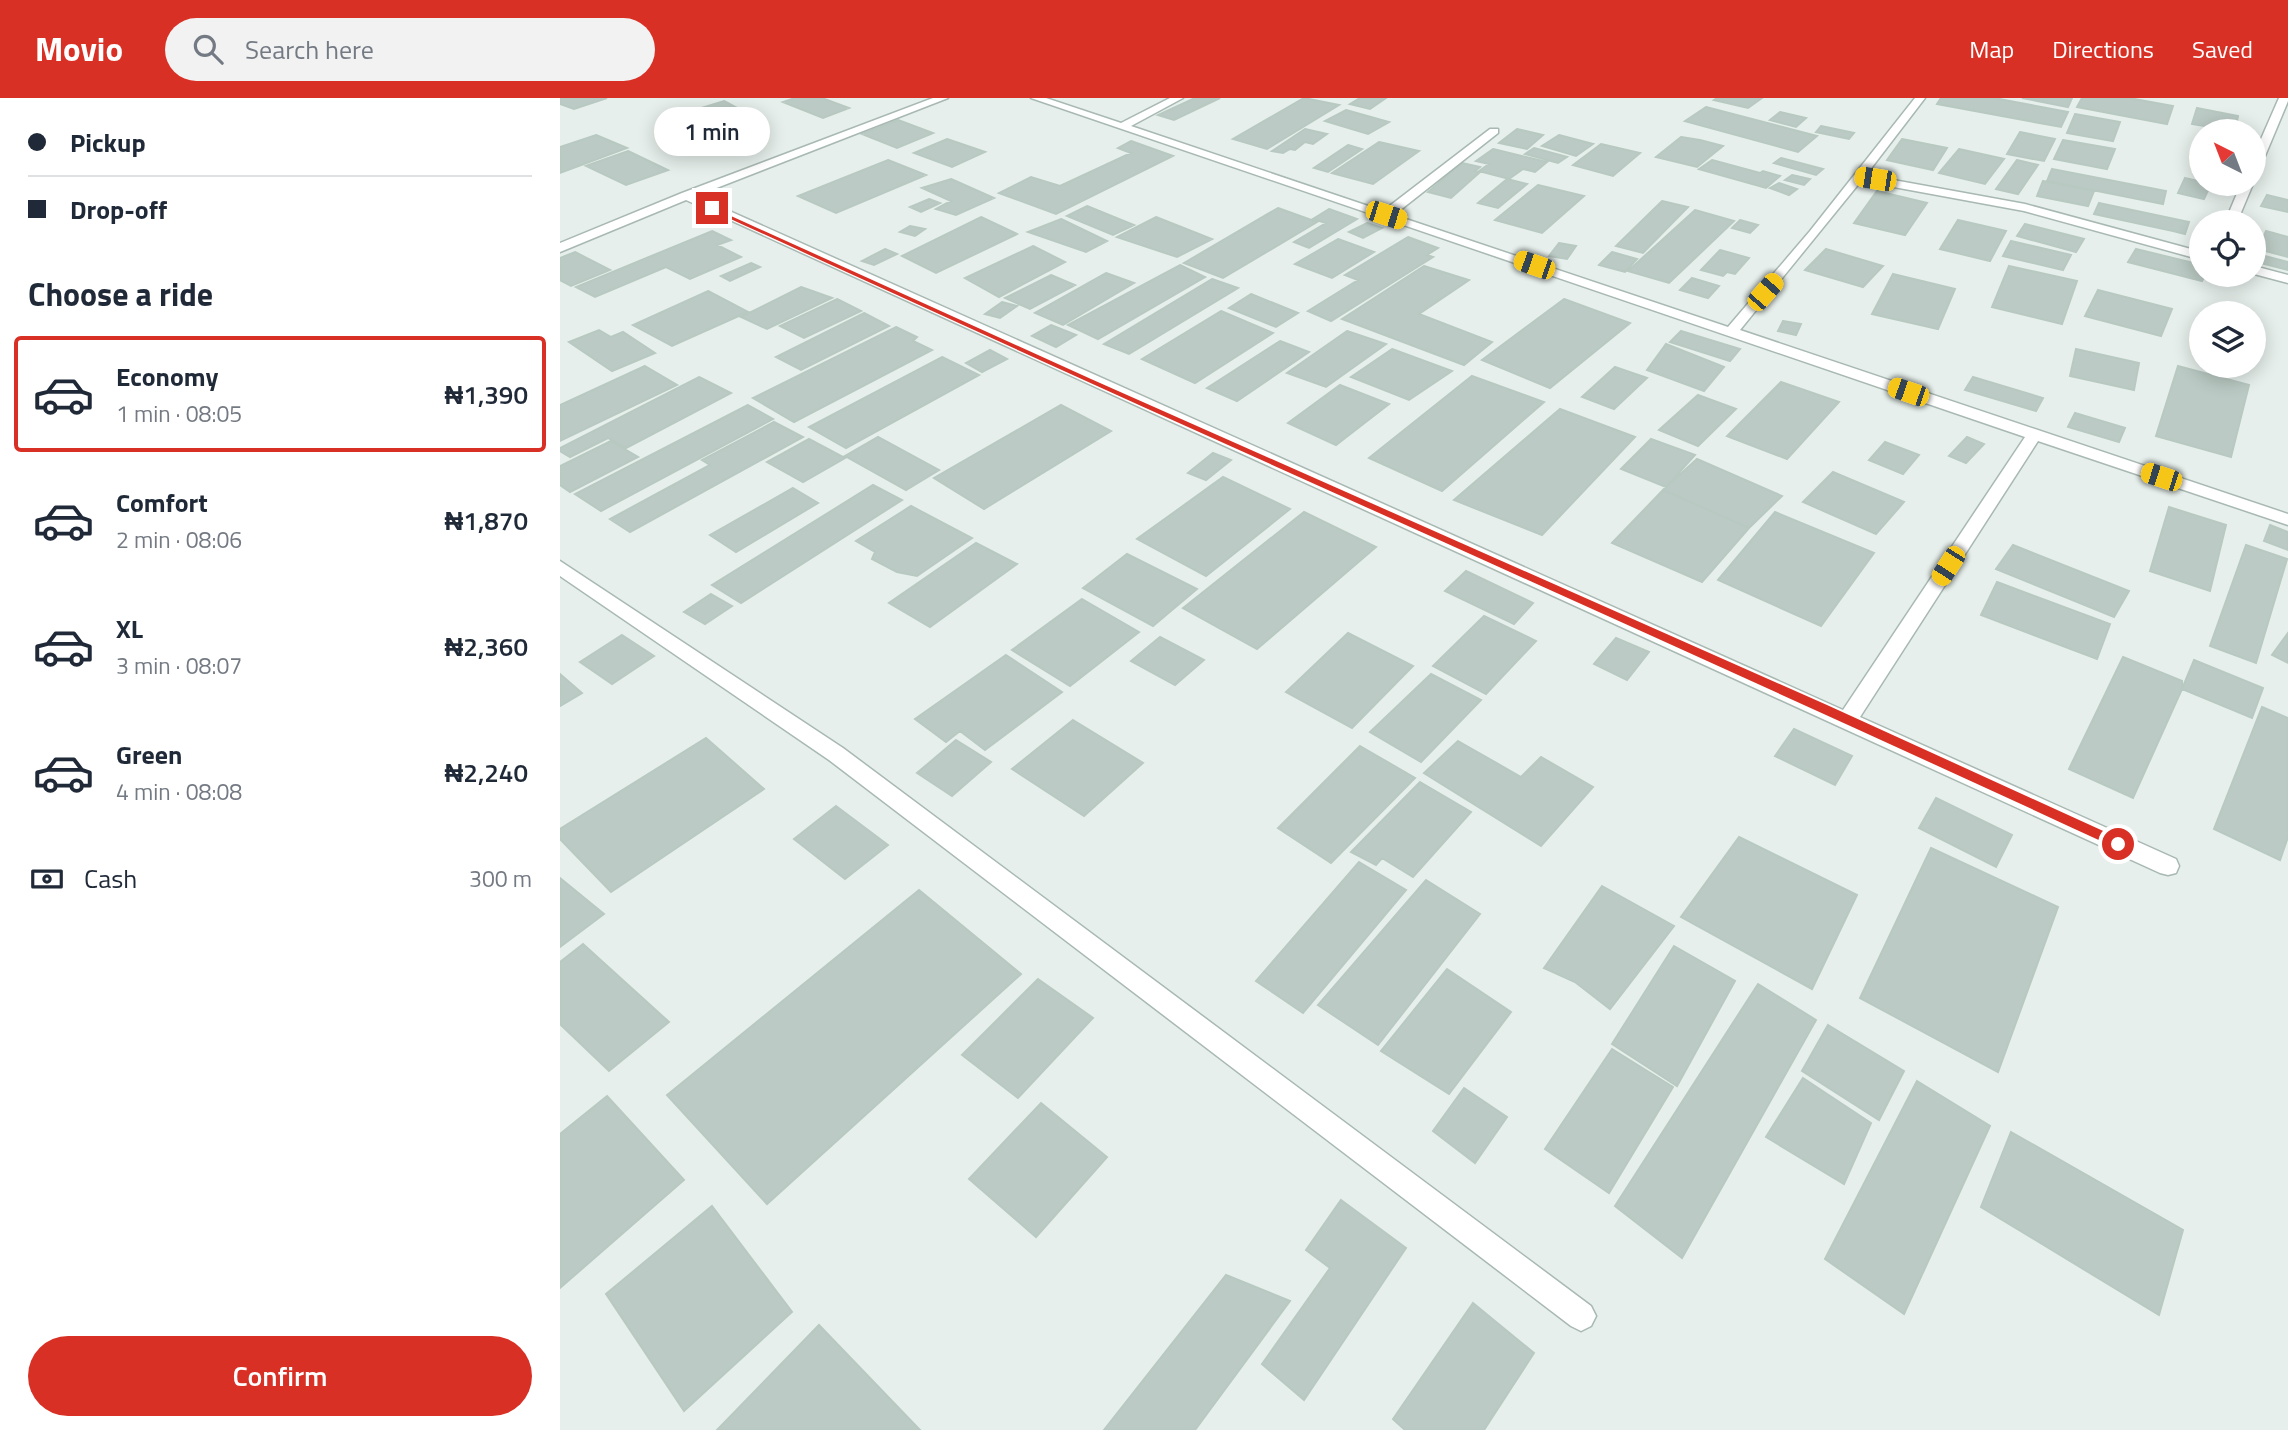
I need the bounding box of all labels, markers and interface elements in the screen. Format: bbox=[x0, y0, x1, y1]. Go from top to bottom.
search box bbox=[165, 18, 655, 81]
text: Movio bbox=[35, 24, 123, 74]
icon: search bbox=[189, 30, 227, 68]
text: Search here bbox=[245, 30, 374, 69]
text: Map bbox=[1969, 31, 2014, 67]
text: Directions bbox=[2052, 31, 2154, 67]
text: Saved bbox=[2192, 31, 2253, 67]
callout: 1 min bbox=[654, 106, 770, 155]
text: 1 min bbox=[684, 114, 740, 149]
north arrow bbox=[2189, 119, 2266, 196]
map controls bbox=[2189, 119, 2266, 378]
text: Pickup bbox=[70, 123, 146, 162]
car bbox=[1853, 165, 1898, 193]
text: Drop-off bbox=[70, 190, 167, 229]
route end bbox=[696, 192, 728, 224]
car bbox=[1363, 199, 1410, 231]
button: locate bbox=[2189, 210, 2266, 287]
car bbox=[1511, 248, 1558, 282]
car bbox=[1744, 269, 1787, 315]
text: Choose a ride bbox=[28, 270, 213, 318]
button: layers bbox=[2189, 301, 2266, 378]
text: Economy bbox=[116, 357, 218, 396]
icon: car bbox=[32, 363, 95, 426]
text: ₦1,390 bbox=[445, 375, 528, 414]
car bbox=[1885, 375, 1932, 409]
text: 1 min · 08:05 bbox=[116, 396, 242, 431]
car bbox=[2138, 461, 2185, 493]
text: Comfort bbox=[116, 483, 208, 522]
icon: car bbox=[32, 489, 95, 552]
text: ₦1,870 bbox=[445, 501, 528, 540]
text: 2 min · 08:06 bbox=[116, 522, 242, 557]
car bbox=[1928, 543, 1969, 589]
text: XL bbox=[116, 609, 143, 648]
icon: car bbox=[32, 615, 95, 678]
text: ₦2,360 bbox=[445, 627, 528, 666]
text: 3 min · 08:07 bbox=[116, 648, 242, 683]
text: Green bbox=[116, 735, 182, 774]
icon: car bbox=[32, 741, 95, 804]
text: ₦2,240 bbox=[445, 753, 528, 792]
text: 4 min · 08:08 bbox=[116, 774, 242, 809]
route start bbox=[2102, 828, 2134, 860]
text: Cash bbox=[84, 859, 137, 898]
icon: cash bbox=[28, 860, 66, 898]
text: 300 m bbox=[469, 861, 532, 896]
button: Confirm bbox=[28, 1336, 532, 1416]

